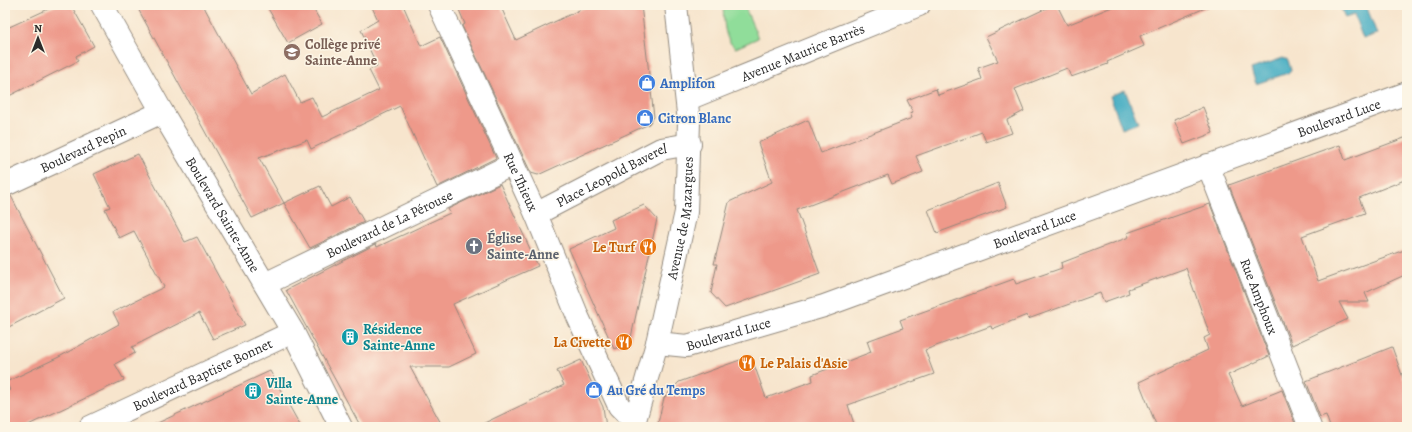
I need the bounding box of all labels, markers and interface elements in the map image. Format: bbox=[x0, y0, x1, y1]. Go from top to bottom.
north arrow bbox=[18, 18, 58, 58]
street label: Avenue Maurice Barrès bbox=[737, 19, 868, 86]
text: N bbox=[34, 21, 42, 36]
place label: Collège privé Sainte-Anne bbox=[305, 35, 381, 70]
school or university icon: Collège privé Sainte-Anne bbox=[282, 42, 302, 62]
shop icon: Amplifon bbox=[637, 73, 657, 93]
place label: Amplifon bbox=[659, 74, 715, 93]
street label: Boulevard Luce bbox=[1295, 94, 1383, 142]
shop icon: Citron Blanc bbox=[635, 108, 655, 128]
place label: Citron Blanc bbox=[658, 109, 731, 128]
street label: Boulevard Pepin bbox=[37, 120, 129, 177]
street label: Place Leopold Baverel bbox=[553, 139, 669, 212]
street label: Rue Thieux bbox=[499, 149, 543, 215]
street label: Boulevard Sainte-Anne bbox=[181, 153, 265, 276]
street label: Avenue de Mazargues bbox=[662, 156, 697, 282]
street label: Boulevard de La Pérouse bbox=[323, 185, 456, 263]
street label: Boulevard Luce bbox=[990, 205, 1079, 253]
place label: Église Sainte-Anne bbox=[487, 229, 560, 264]
church icon: Église Sainte-Anne bbox=[464, 236, 484, 256]
restaurant icon: Le Turf bbox=[638, 237, 658, 257]
place label: Le Turf bbox=[593, 238, 637, 257]
street label: Rue Amphoux bbox=[1236, 255, 1283, 338]
street label: Boulevard Luce bbox=[684, 313, 773, 355]
place label: Résidence Sainte-Anne bbox=[363, 320, 436, 355]
building icon: Résidence Sainte-Anne bbox=[340, 327, 360, 347]
restaurant icon: La Civette bbox=[614, 332, 634, 352]
street label: Boulevard Baptiste Bonnet bbox=[129, 333, 276, 415]
place label: La Civette bbox=[553, 333, 612, 352]
restaurant icon: Le Palais d'Asie bbox=[737, 353, 757, 373]
place label: Le Palais d'Asie bbox=[760, 354, 848, 373]
place label: Villa Sainte-Anne bbox=[265, 374, 339, 409]
shop icon: Au Gré du Temps bbox=[584, 380, 604, 400]
building icon: Villa Sainte-Anne bbox=[243, 381, 263, 401]
place label: Au Gré du Temps bbox=[606, 381, 706, 400]

